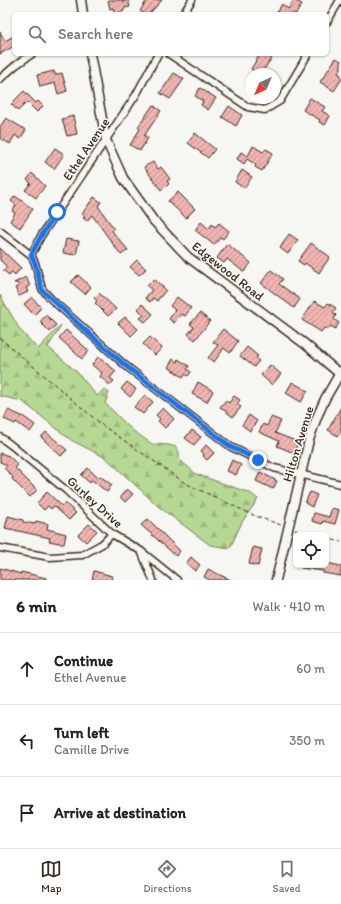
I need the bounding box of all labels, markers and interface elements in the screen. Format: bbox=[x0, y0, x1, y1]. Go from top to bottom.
search box bbox=[12, 12, 329, 56]
icon: search bbox=[26, 23, 48, 45]
text: Search here bbox=[58, 25, 133, 43]
north arrow bbox=[245, 68, 281, 104]
street label: Ethel Avenue bbox=[60, 115, 112, 183]
route start bbox=[48, 203, 66, 221]
street label: Edgewood Road bbox=[189, 238, 267, 304]
street label: Hilton Avenue bbox=[279, 404, 317, 484]
route end bbox=[249, 451, 267, 469]
street label: Gurley Drive bbox=[64, 473, 126, 531]
map controls bbox=[293, 532, 329, 568]
button: locate bbox=[293, 532, 329, 568]
text: 6 min bbox=[16, 596, 57, 616]
text: Walk · 410 m bbox=[253, 599, 325, 614]
text: Continue bbox=[54, 652, 113, 670]
icon: ahead bbox=[16, 658, 38, 680]
text: 60 m bbox=[296, 661, 325, 676]
text: Ethel Avenue bbox=[54, 670, 126, 685]
text: Turn left bbox=[54, 724, 109, 742]
icon: left bbox=[16, 730, 38, 752]
text: 350 m bbox=[289, 733, 325, 748]
text: Camille Drive bbox=[54, 742, 129, 757]
icon: arrive bbox=[16, 802, 38, 824]
text: Arrive at destination bbox=[54, 804, 186, 822]
tab: Map bbox=[40, 858, 62, 895]
tab: Directions bbox=[143, 858, 192, 895]
tab: Saved bbox=[272, 858, 301, 895]

